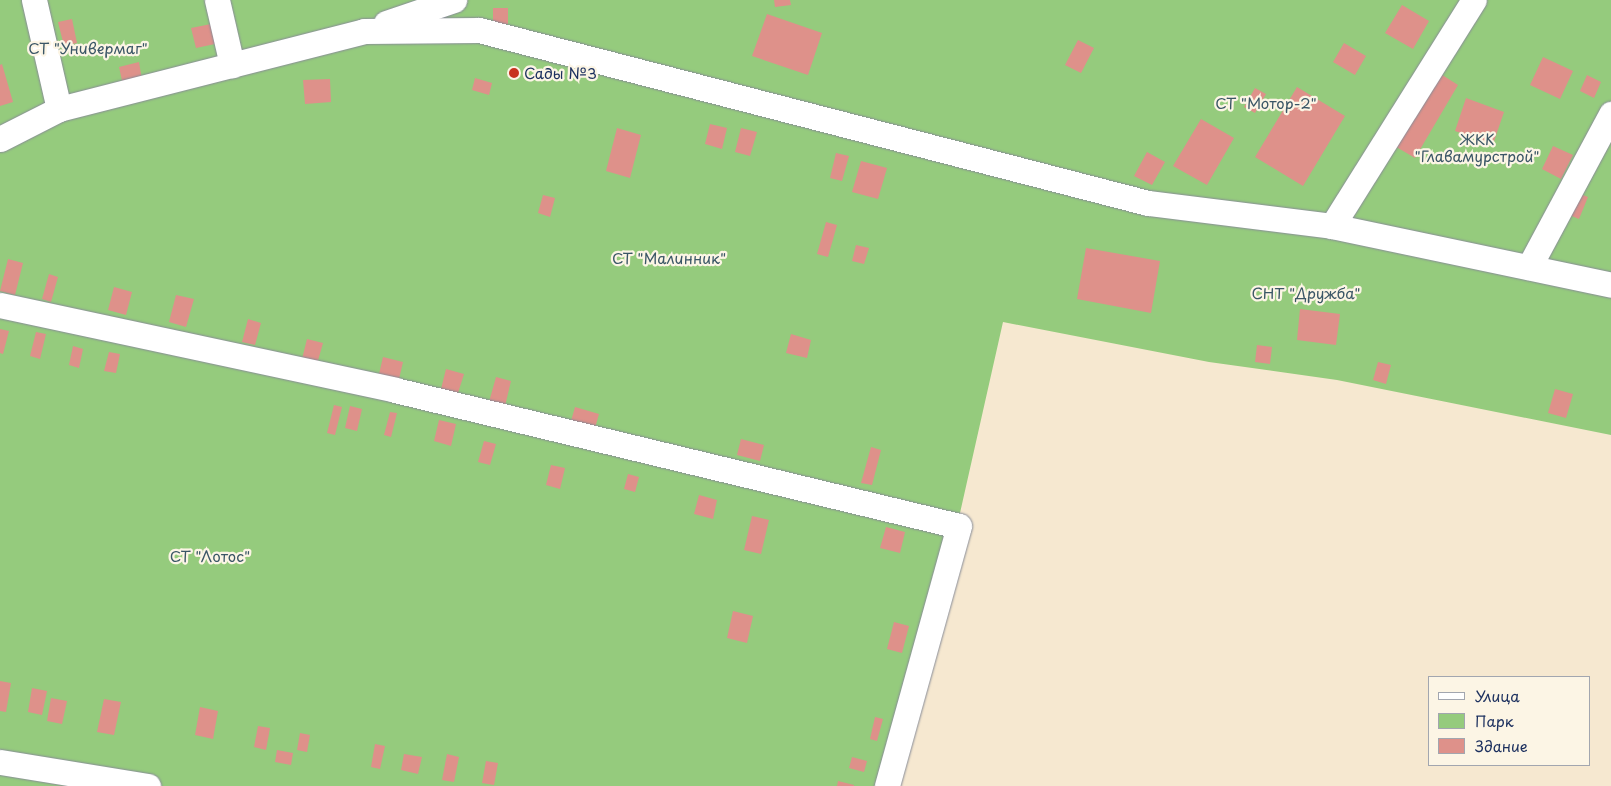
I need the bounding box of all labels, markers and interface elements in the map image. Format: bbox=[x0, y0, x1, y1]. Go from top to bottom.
park label: СТ "Универмаг" bbox=[28, 39, 148, 57]
place label: Сады №3 bbox=[524, 64, 597, 82]
marker: Сады №3 bbox=[508, 67, 520, 79]
park label: СТ "Мотор-2" bbox=[1215, 94, 1317, 112]
park label: ЖКК "Главамурстрой" bbox=[1414, 129, 1540, 164]
park label: СТ "Малинник" bbox=[612, 249, 726, 267]
park label: СНТ "Дружба" bbox=[1251, 284, 1361, 302]
park label: СТ "Лотос" bbox=[170, 547, 250, 565]
legend bbox=[1428, 676, 1591, 766]
text: Улица bbox=[1475, 684, 1520, 707]
text: Парк bbox=[1475, 709, 1514, 732]
text: Здание bbox=[1475, 734, 1528, 757]

